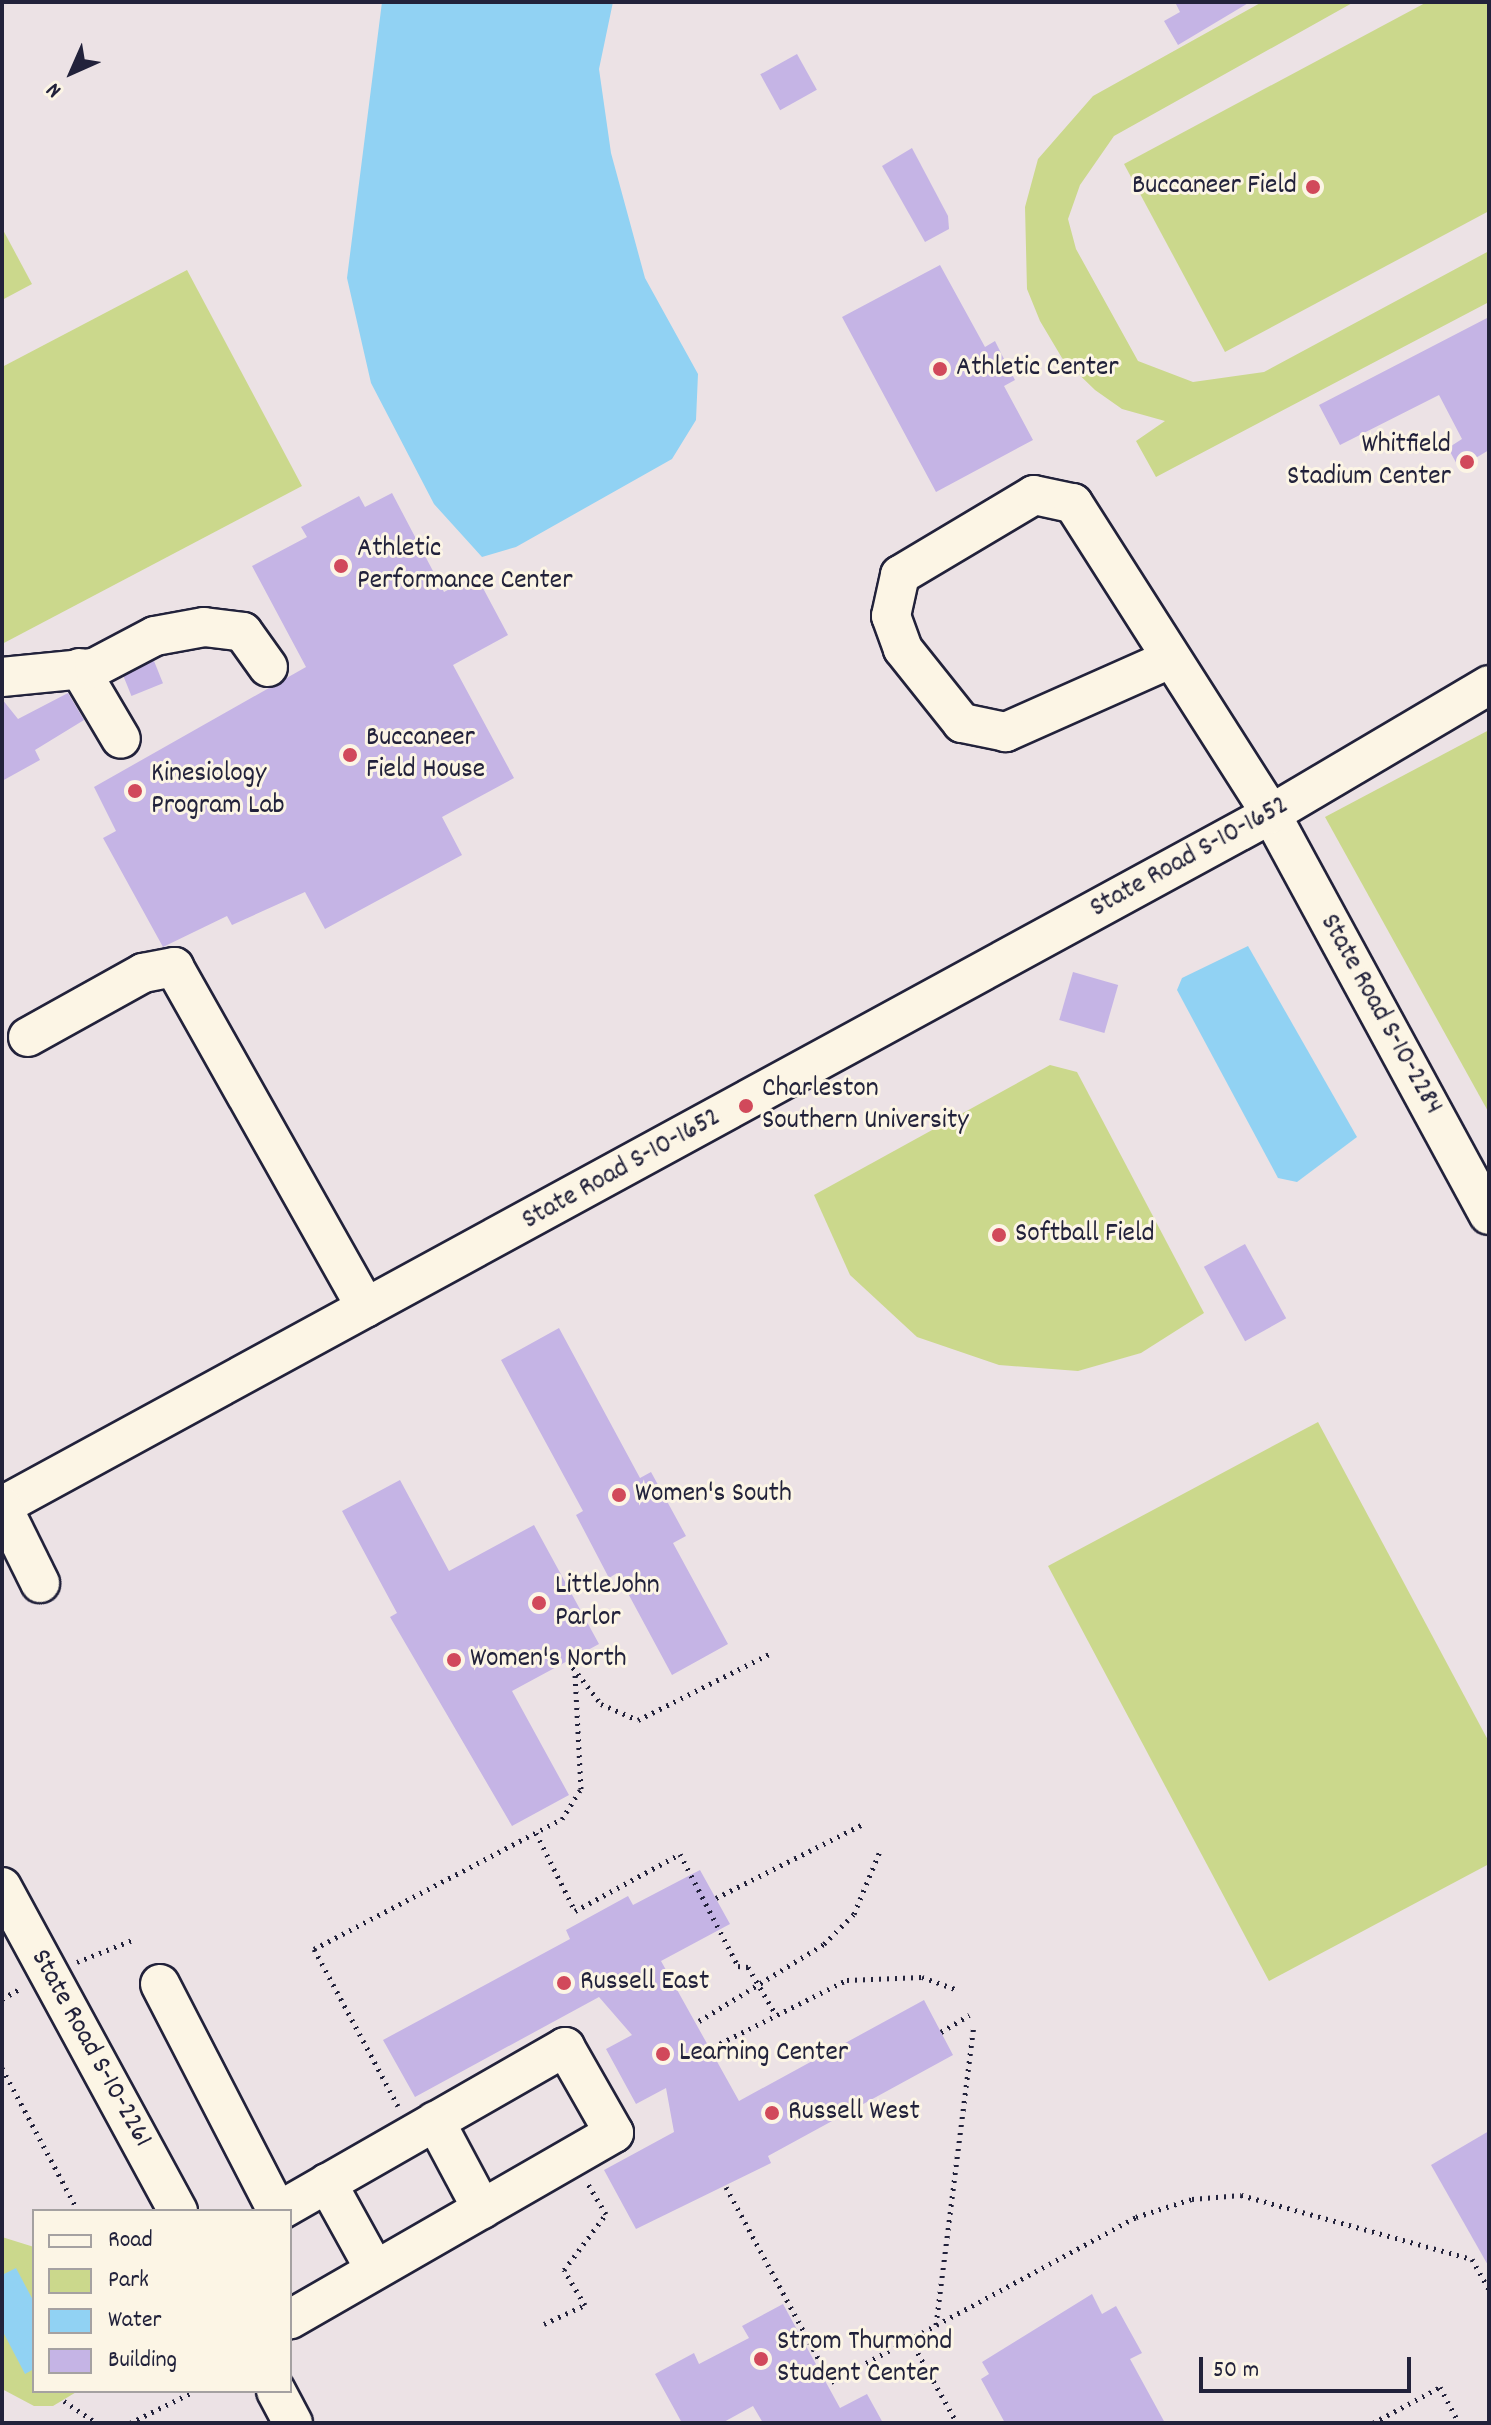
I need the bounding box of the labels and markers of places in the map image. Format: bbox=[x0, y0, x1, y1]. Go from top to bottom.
place label: Buccaneer Field bbox=[1132, 170, 1297, 204]
marker: Buccaneer Field bbox=[1304, 178, 1322, 196]
place label: Athletic Center bbox=[956, 352, 1119, 386]
marker: Athletic Center bbox=[931, 360, 949, 378]
place label: Whitfield Stadium Center bbox=[1287, 429, 1451, 495]
marker: Whitfield Stadium Center bbox=[1458, 453, 1476, 471]
place label: Athletic Performance Center bbox=[357, 533, 573, 599]
marker: Athletic Performance Center bbox=[332, 557, 350, 575]
place label: Buccaneer Field House bbox=[366, 722, 485, 788]
marker: Buccaneer Field House bbox=[341, 746, 359, 764]
place label: Kinesiology Program Lab bbox=[151, 758, 285, 824]
marker: Kinesiology Program Lab bbox=[126, 782, 144, 800]
place label: Charleston Southern University bbox=[762, 1073, 969, 1139]
marker: Charleston Southern University bbox=[737, 1097, 755, 1115]
place label: Softball Field bbox=[1015, 1218, 1155, 1252]
marker: Softball Field bbox=[990, 1226, 1008, 1244]
place label: Women's South bbox=[635, 1478, 792, 1512]
marker: Women's South bbox=[610, 1486, 628, 1504]
place label: LittleJohn Parlor bbox=[555, 1570, 660, 1636]
marker: LittleJohn Parlor bbox=[530, 1594, 548, 1612]
place label: Women's North bbox=[470, 1643, 627, 1677]
marker: Women's North bbox=[445, 1651, 463, 1669]
place label: Russell East bbox=[580, 1966, 709, 2000]
marker: Russell East bbox=[555, 1974, 573, 1992]
place label: Learning Center bbox=[679, 2037, 848, 2071]
marker: Learning Center bbox=[654, 2045, 672, 2063]
place label: Russell West bbox=[788, 2096, 920, 2130]
marker: Russell West bbox=[763, 2104, 781, 2122]
place label: Strom Thurmond Student Center bbox=[777, 2326, 952, 2392]
marker: Strom Thurmond Student Center bbox=[752, 2350, 770, 2368]

